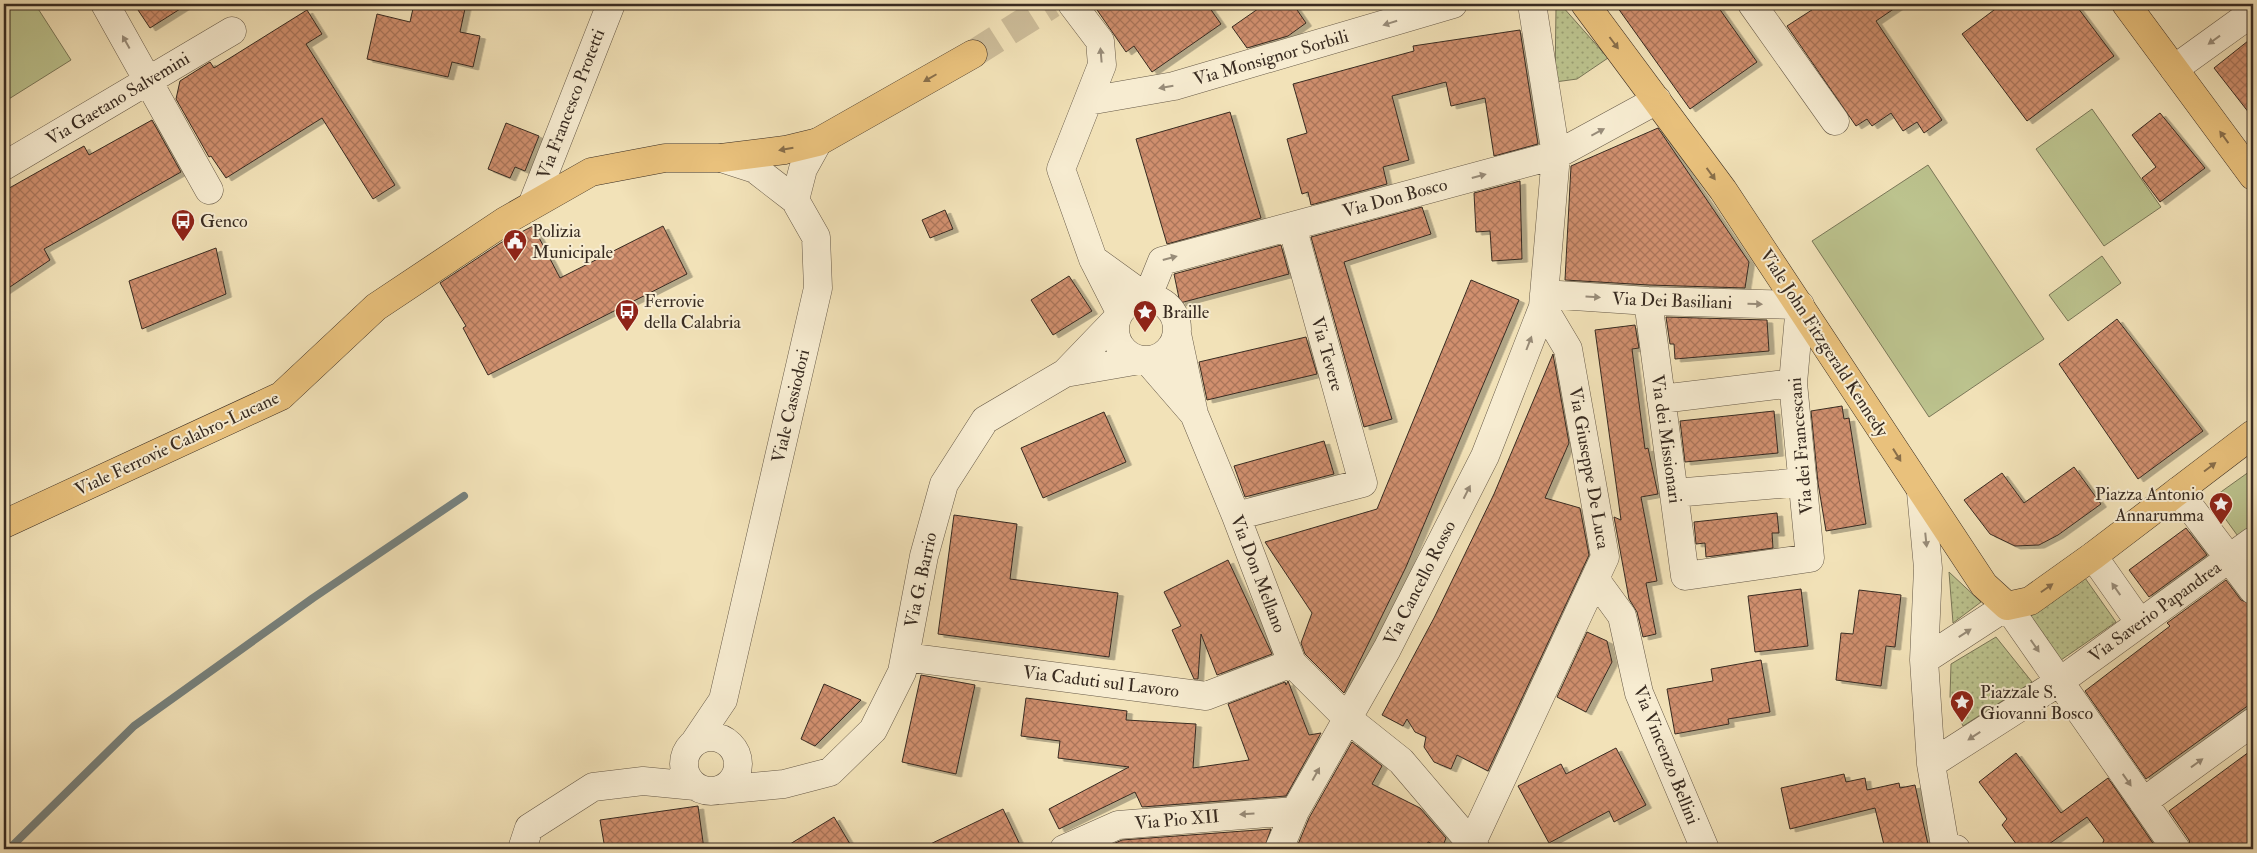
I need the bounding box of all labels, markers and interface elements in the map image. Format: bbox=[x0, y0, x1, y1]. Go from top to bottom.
one-way arrow bbox=[1382, 19, 1397, 27]
street label: Via Francesco Protetti bbox=[532, 25, 610, 182]
street label: Via Monsignor Sorbili bbox=[1191, 25, 1351, 91]
one-way arrow bbox=[122, 35, 130, 50]
one-way arrow bbox=[2207, 35, 2221, 45]
one-way arrow bbox=[1609, 36, 1620, 49]
street label: Via Gaetano Salvemini bbox=[42, 47, 194, 151]
one-way arrow bbox=[1097, 47, 1105, 63]
one-way arrow bbox=[924, 73, 937, 82]
one-way arrow bbox=[1158, 84, 1174, 92]
one-way arrow bbox=[1591, 128, 1606, 136]
one-way arrow bbox=[2219, 130, 2229, 144]
one-way arrow bbox=[777, 146, 793, 154]
one-way arrow bbox=[1706, 167, 1716, 181]
one-way arrow bbox=[1472, 171, 1487, 179]
street label: Via Don Bosco bbox=[1340, 173, 1450, 223]
bus stop icon: Genco bbox=[170, 208, 196, 242]
place label: Genco bbox=[200, 210, 248, 233]
place label: Polizia Municipale bbox=[532, 220, 613, 264]
public building icon: Polizia Municipale bbox=[502, 228, 528, 262]
street label: Viale John Fitzgerald Kennedy bbox=[1755, 245, 1894, 442]
one-way arrow bbox=[1163, 254, 1178, 262]
street label: Via Dei Basiliani bbox=[1611, 287, 1733, 315]
place label: Ferrovie della Calabria bbox=[644, 290, 742, 334]
one-way arrow bbox=[1585, 294, 1601, 302]
bus stop icon: Ferrovie della Calabria bbox=[614, 298, 640, 332]
place icon: Braille bbox=[1132, 299, 1158, 333]
one-way arrow bbox=[1748, 300, 1764, 308]
place label: Braille bbox=[1162, 301, 1210, 324]
street label: Via Tevere bbox=[1305, 314, 1349, 394]
one-way arrow bbox=[1526, 335, 1534, 350]
street label: Viale Cassiodori bbox=[767, 347, 815, 465]
street label: Via dei Missionari bbox=[1646, 373, 1686, 505]
street label: Via dei Francescani bbox=[1784, 376, 1818, 515]
street label: Via Giuseppe De Luca bbox=[1563, 385, 1615, 551]
street label: Viale Ferrovie Calabro-Lucane bbox=[71, 386, 283, 501]
one-way arrow bbox=[1893, 448, 1902, 462]
one-way arrow bbox=[2203, 462, 2217, 472]
place label: Piazza Antonio Annarumma bbox=[2095, 483, 2205, 527]
one-way arrow bbox=[1463, 485, 1471, 499]
place icon: Piazza Antonio Annarumma bbox=[2208, 491, 2234, 525]
street label: Via Don Mellano bbox=[1225, 512, 1291, 636]
street label: Via Cancello Rosso bbox=[1379, 516, 1462, 649]
street label: Via G. Barrio bbox=[900, 530, 942, 630]
one-way arrow bbox=[1922, 533, 1930, 549]
street label: Via Saverio Papandrea bbox=[2084, 556, 2226, 668]
one-way arrow bbox=[2112, 582, 2121, 596]
one-way arrow bbox=[2040, 583, 2054, 593]
one-way arrow bbox=[1958, 629, 1972, 638]
one-way arrow bbox=[2030, 639, 2040, 653]
street label: Via Caduti sul Lavoro bbox=[1022, 661, 1181, 703]
place label: Piazzale S. Giovanni Bosco bbox=[1980, 681, 2093, 725]
street label: Via Vincenzo Bellini bbox=[1628, 682, 1704, 828]
place icon: Piazzale S. Giovanni Bosco bbox=[1949, 689, 1975, 723]
one-way arrow bbox=[1967, 732, 1981, 741]
one-way arrow bbox=[2190, 758, 2203, 768]
one-way arrow bbox=[1311, 768, 1320, 781]
one-way arrow bbox=[2122, 773, 2132, 786]
street label: Via Pio XII bbox=[1134, 805, 1220, 835]
one-way arrow bbox=[1238, 810, 1254, 818]

